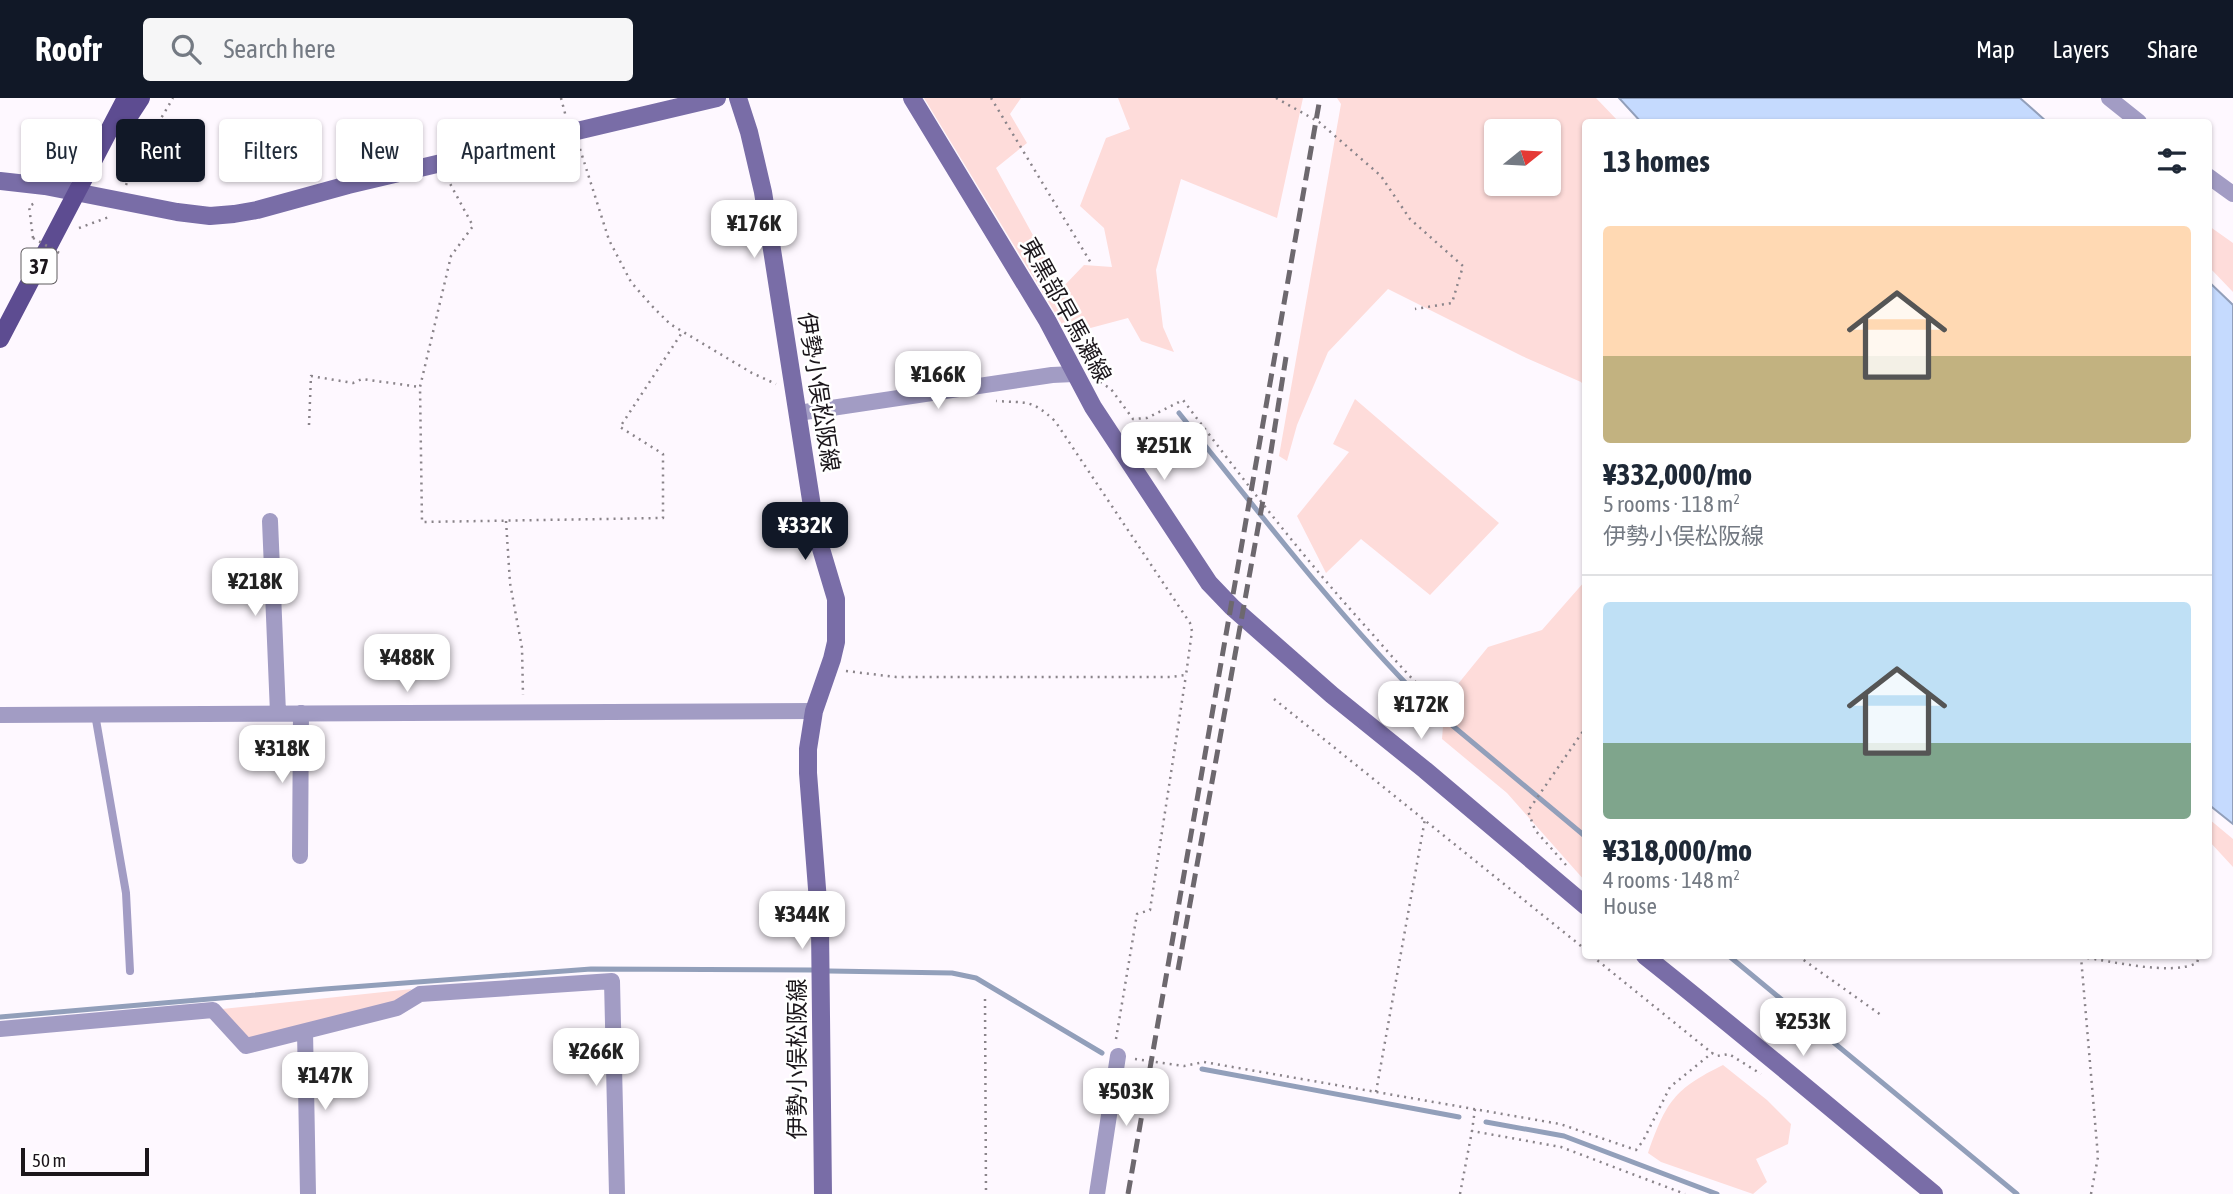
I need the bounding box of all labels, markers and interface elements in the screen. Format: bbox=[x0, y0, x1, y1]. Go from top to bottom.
search box bbox=[143, 18, 633, 81]
text: Roofr bbox=[35, 30, 101, 68]
icon: search bbox=[167, 30, 205, 68]
text: Search here bbox=[223, 34, 336, 64]
text: Map bbox=[1976, 36, 2015, 63]
text: Layers bbox=[2053, 36, 2109, 63]
text: Share bbox=[2147, 36, 2198, 63]
chip: Buy bbox=[21, 119, 102, 182]
chip: Rent bbox=[116, 119, 205, 182]
chip: Filters bbox=[219, 119, 322, 182]
chip: New bbox=[336, 119, 423, 182]
chip: Apartment bbox=[437, 119, 580, 182]
north arrow bbox=[1484, 119, 1561, 196]
map controls bbox=[1484, 119, 1561, 196]
icon: filters bbox=[2153, 142, 2191, 180]
text: 13 homes bbox=[1603, 144, 1710, 178]
pin: ¥176K bbox=[705, 200, 803, 260]
text: ¥176K bbox=[727, 210, 781, 236]
street label: 東黒部早馬瀬線 bbox=[1016, 233, 1116, 387]
road number: 37 bbox=[22, 248, 56, 284]
icon: home bbox=[1834, 272, 1960, 398]
street label: 伊勢小俣松阪線 bbox=[794, 310, 844, 474]
pin: ¥166K bbox=[889, 352, 987, 411]
text: ¥166K bbox=[911, 361, 965, 387]
pin: ¥251K bbox=[1115, 422, 1213, 482]
text: ¥251K bbox=[1137, 432, 1191, 458]
text: ¥332,000/mo bbox=[1603, 457, 1752, 491]
text: 5 rooms · 118 m² bbox=[1603, 491, 1740, 517]
pin: ¥332K bbox=[756, 503, 854, 562]
text: ¥332K bbox=[778, 512, 832, 538]
text: 伊勢小俣松阪線 bbox=[1603, 523, 1764, 549]
pin: ¥218K bbox=[206, 559, 304, 618]
text: ¥218K bbox=[228, 568, 282, 594]
pin: ¥488K bbox=[358, 634, 456, 694]
text: ¥488K bbox=[380, 644, 434, 670]
icon: home bbox=[1834, 648, 1960, 774]
pin: ¥172K bbox=[1372, 682, 1470, 741]
text: ¥172K bbox=[1394, 691, 1448, 717]
pin: ¥318K bbox=[233, 726, 331, 785]
text: ¥318K bbox=[255, 735, 309, 761]
text: ¥318,000/mo bbox=[1603, 833, 1752, 867]
text: 4 rooms · 148 m² bbox=[1603, 867, 1740, 893]
pin: ¥344K bbox=[753, 892, 851, 951]
text: House bbox=[1603, 893, 1657, 919]
text: ¥344K bbox=[775, 901, 829, 927]
street label: 伊勢小俣松阪線 bbox=[784, 979, 810, 1140]
pin: ¥253K bbox=[1754, 998, 1852, 1058]
text: ¥253K bbox=[1776, 1008, 1830, 1034]
pin: ¥266K bbox=[547, 1028, 645, 1088]
text: ¥266K bbox=[569, 1038, 623, 1064]
pin: ¥147K bbox=[276, 1052, 374, 1112]
text: ¥147K bbox=[298, 1062, 352, 1088]
pin: ¥503K bbox=[1077, 1068, 1175, 1128]
text: ¥503K bbox=[1099, 1078, 1153, 1104]
scale bar bbox=[21, 1145, 149, 1177]
text: 50 m bbox=[32, 1149, 66, 1171]

